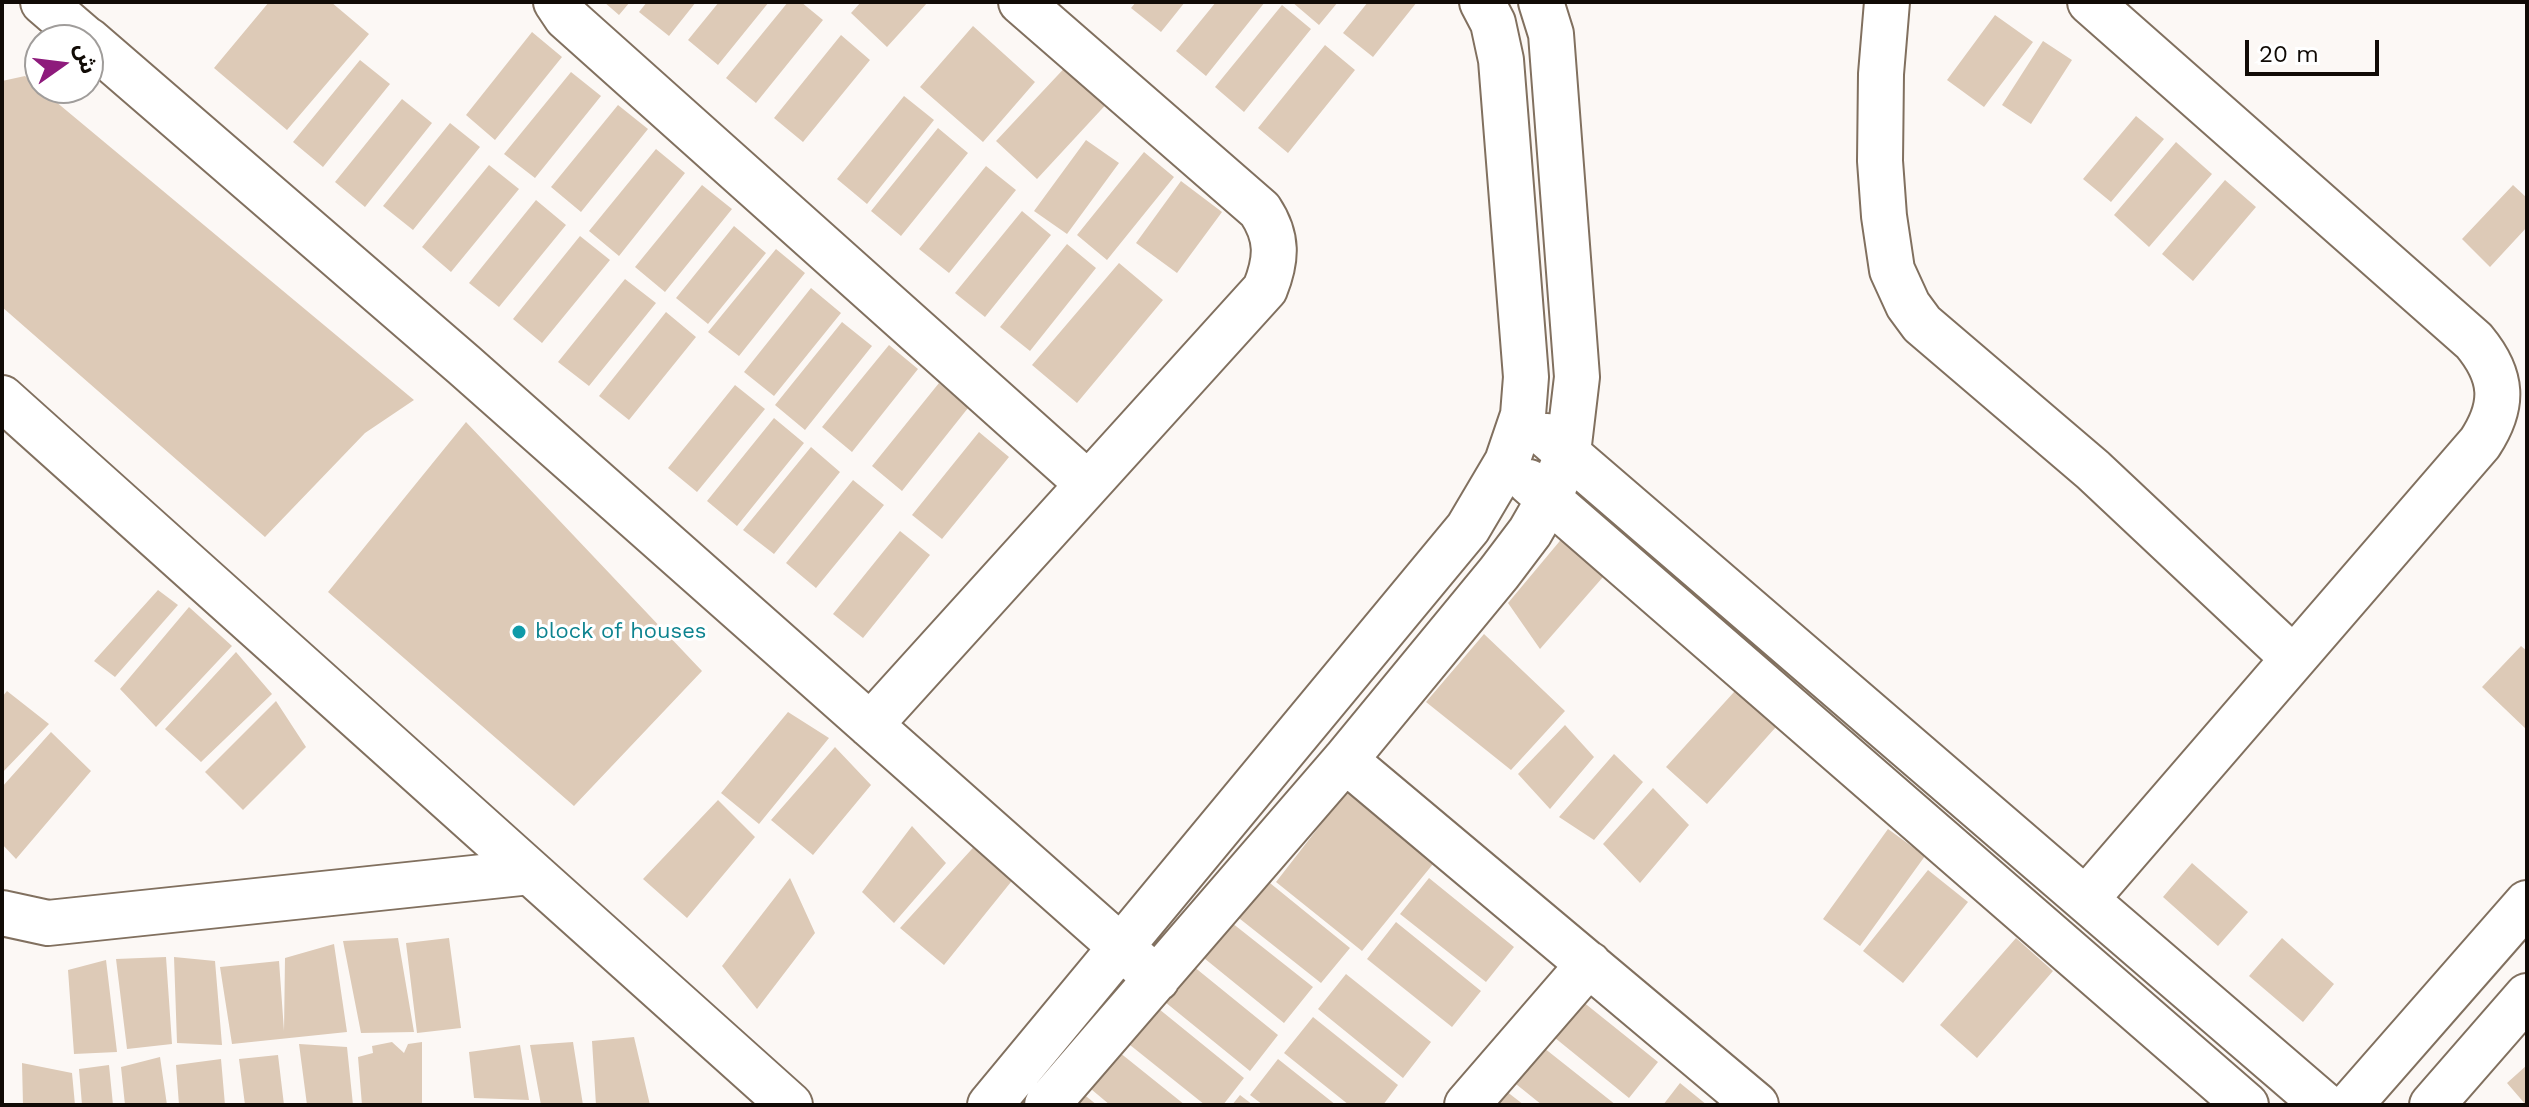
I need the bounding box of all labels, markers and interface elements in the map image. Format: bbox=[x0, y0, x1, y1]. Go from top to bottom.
north arrow bbox=[24, 24, 104, 104]
scale bar bbox=[2249, 24, 2383, 74]
text: 20 m bbox=[2259, 40, 2319, 68]
text: ش bbox=[70, 41, 102, 76]
place label: block of houses bbox=[535, 619, 706, 645]
marker: block of houses bbox=[510, 623, 528, 641]

